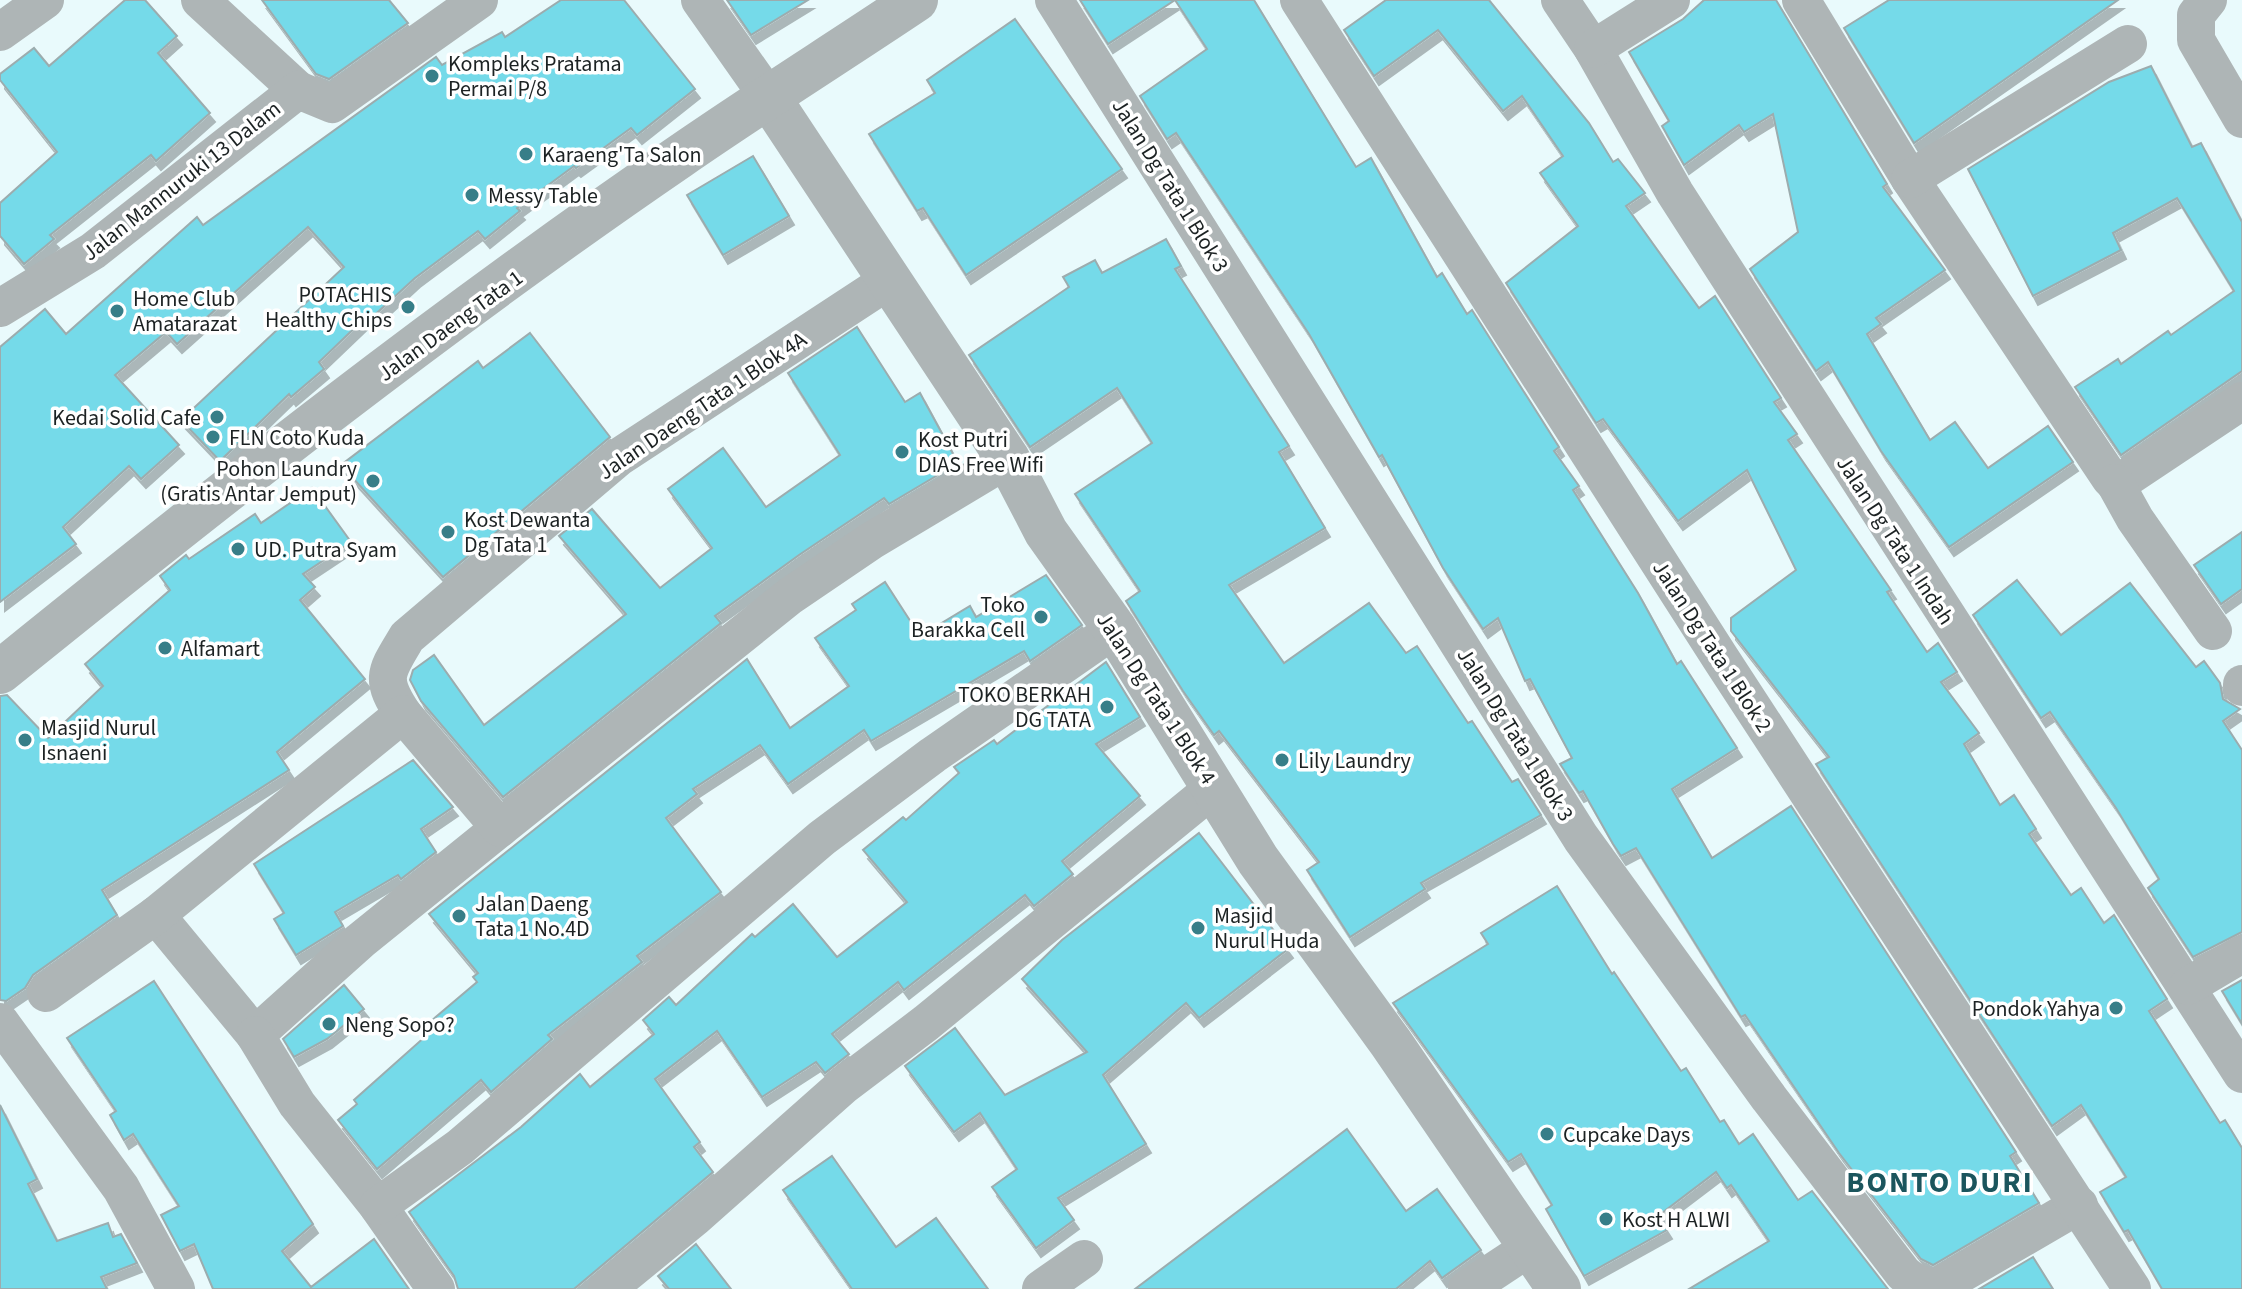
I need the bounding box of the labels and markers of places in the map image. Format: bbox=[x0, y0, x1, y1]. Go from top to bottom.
place label: Kompleks Pratama Permai P/8 bbox=[448, 48, 622, 105]
marker: Kompleks Pratama Permai P/8 bbox=[423, 67, 441, 85]
place label: Karaeng'Ta Salon bbox=[542, 139, 702, 171]
marker: Karaeng'Ta Salon bbox=[517, 145, 535, 163]
place label: Messy Table bbox=[488, 180, 598, 212]
marker: Messy Table bbox=[463, 186, 481, 204]
place label: POTACHIS Healthy Chips bbox=[265, 279, 392, 336]
place label: Home Club Amatarazat bbox=[133, 283, 238, 340]
marker: POTACHIS Healthy Chips bbox=[399, 298, 417, 316]
marker: Home Club Amatarazat bbox=[108, 302, 126, 320]
place label: Kedai Solid Cafe bbox=[52, 402, 201, 434]
marker: Kedai Solid Cafe bbox=[208, 408, 226, 426]
place label: FLN Coto Kuda bbox=[229, 422, 364, 454]
place label: Kost Putri DIAS Free Wifi bbox=[918, 424, 1044, 481]
marker: FLN Coto Kuda bbox=[204, 428, 222, 446]
marker: Kost Putri DIAS Free Wifi bbox=[893, 443, 911, 461]
place label: Pohon Laundry (Gratis Antar Jemput) bbox=[160, 453, 358, 510]
marker: Pohon Laundry (Gratis Antar Jemput) bbox=[364, 472, 382, 490]
place label: Kost Dewanta Dg Tata 1 bbox=[464, 504, 590, 561]
marker: Kost Dewanta Dg Tata 1 bbox=[439, 523, 457, 541]
place label: UD. Putra Syam bbox=[254, 534, 397, 566]
marker: UD. Putra Syam bbox=[229, 540, 247, 558]
place label: Toko Barakka Cell bbox=[911, 589, 1025, 646]
marker: Toko Barakka Cell bbox=[1032, 608, 1050, 626]
place label: Alfamart bbox=[181, 633, 261, 665]
marker: Alfamart bbox=[156, 639, 174, 657]
place label: TOKO BERKAH DG TATA bbox=[958, 679, 1091, 736]
marker: TOKO BERKAH DG TATA bbox=[1098, 698, 1116, 716]
place label: Masjid Nurul Isnaeni bbox=[41, 712, 156, 769]
marker: Masjid Nurul Isnaeni bbox=[16, 731, 34, 749]
place label: Lily Laundry bbox=[1298, 745, 1412, 777]
marker: Lily Laundry bbox=[1273, 751, 1291, 769]
place label: Jalan Daeng Tata 1 No.4D bbox=[475, 888, 590, 945]
place label: Masjid Nurul Huda bbox=[1214, 900, 1319, 957]
marker: Jalan Daeng Tata 1 No.4D bbox=[450, 907, 468, 925]
marker: Masjid Nurul Huda bbox=[1189, 919, 1207, 937]
place label: Pondok Yahya bbox=[1972, 993, 2100, 1025]
marker: Pondok Yahya bbox=[2107, 999, 2125, 1017]
place label: Neng Sopo? bbox=[345, 1009, 455, 1041]
marker: Neng Sopo? bbox=[320, 1015, 338, 1033]
place label: Cupcake Days bbox=[1563, 1119, 1690, 1151]
marker: Cupcake Days bbox=[1538, 1125, 1556, 1143]
place label: Kost H ALWI bbox=[1622, 1204, 1730, 1236]
marker: Kost H ALWI bbox=[1597, 1210, 1615, 1228]

